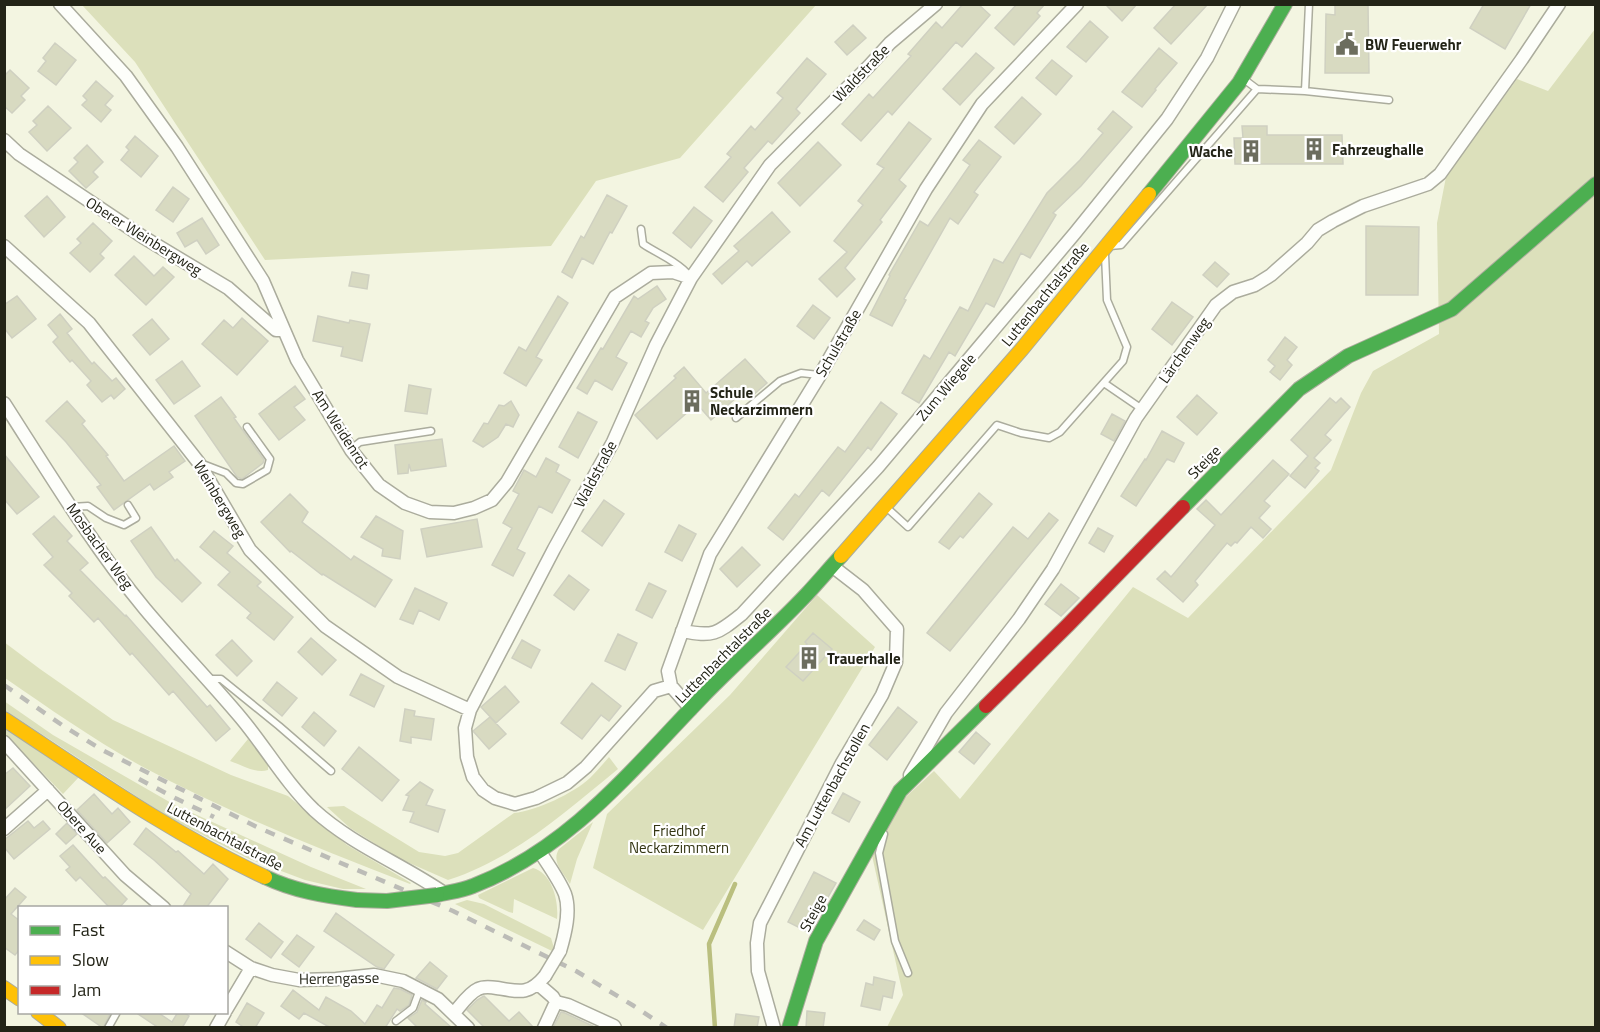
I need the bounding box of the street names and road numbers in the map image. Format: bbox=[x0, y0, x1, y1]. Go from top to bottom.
street label: Waldstraße bbox=[827, 39, 895, 107]
street label: Oberer Weinbergweg bbox=[81, 191, 207, 281]
street label: Luttenbachtalstraße bbox=[996, 237, 1094, 351]
street label: Schulstraße bbox=[809, 305, 867, 381]
street label: Lärchenweg bbox=[1153, 312, 1216, 388]
street label: Zum Wiegele bbox=[911, 348, 981, 426]
street label: Am Weidenrot bbox=[307, 385, 376, 474]
street label: Waldstraße bbox=[568, 436, 622, 512]
street label: Steige bbox=[1182, 440, 1226, 484]
street label: Weinbergweg bbox=[188, 456, 252, 542]
street label: Mosbacher Weg bbox=[61, 498, 139, 594]
street label: Luttenbachtalstraße bbox=[669, 601, 777, 709]
street label: Am Luttenbachstollen bbox=[788, 719, 876, 851]
street label: Obere Aue bbox=[51, 795, 113, 859]
street label: Luttenbachtalstraße bbox=[163, 796, 287, 876]
street label: Steige bbox=[794, 890, 832, 936]
street label: Herrengasse bbox=[299, 966, 379, 990]

